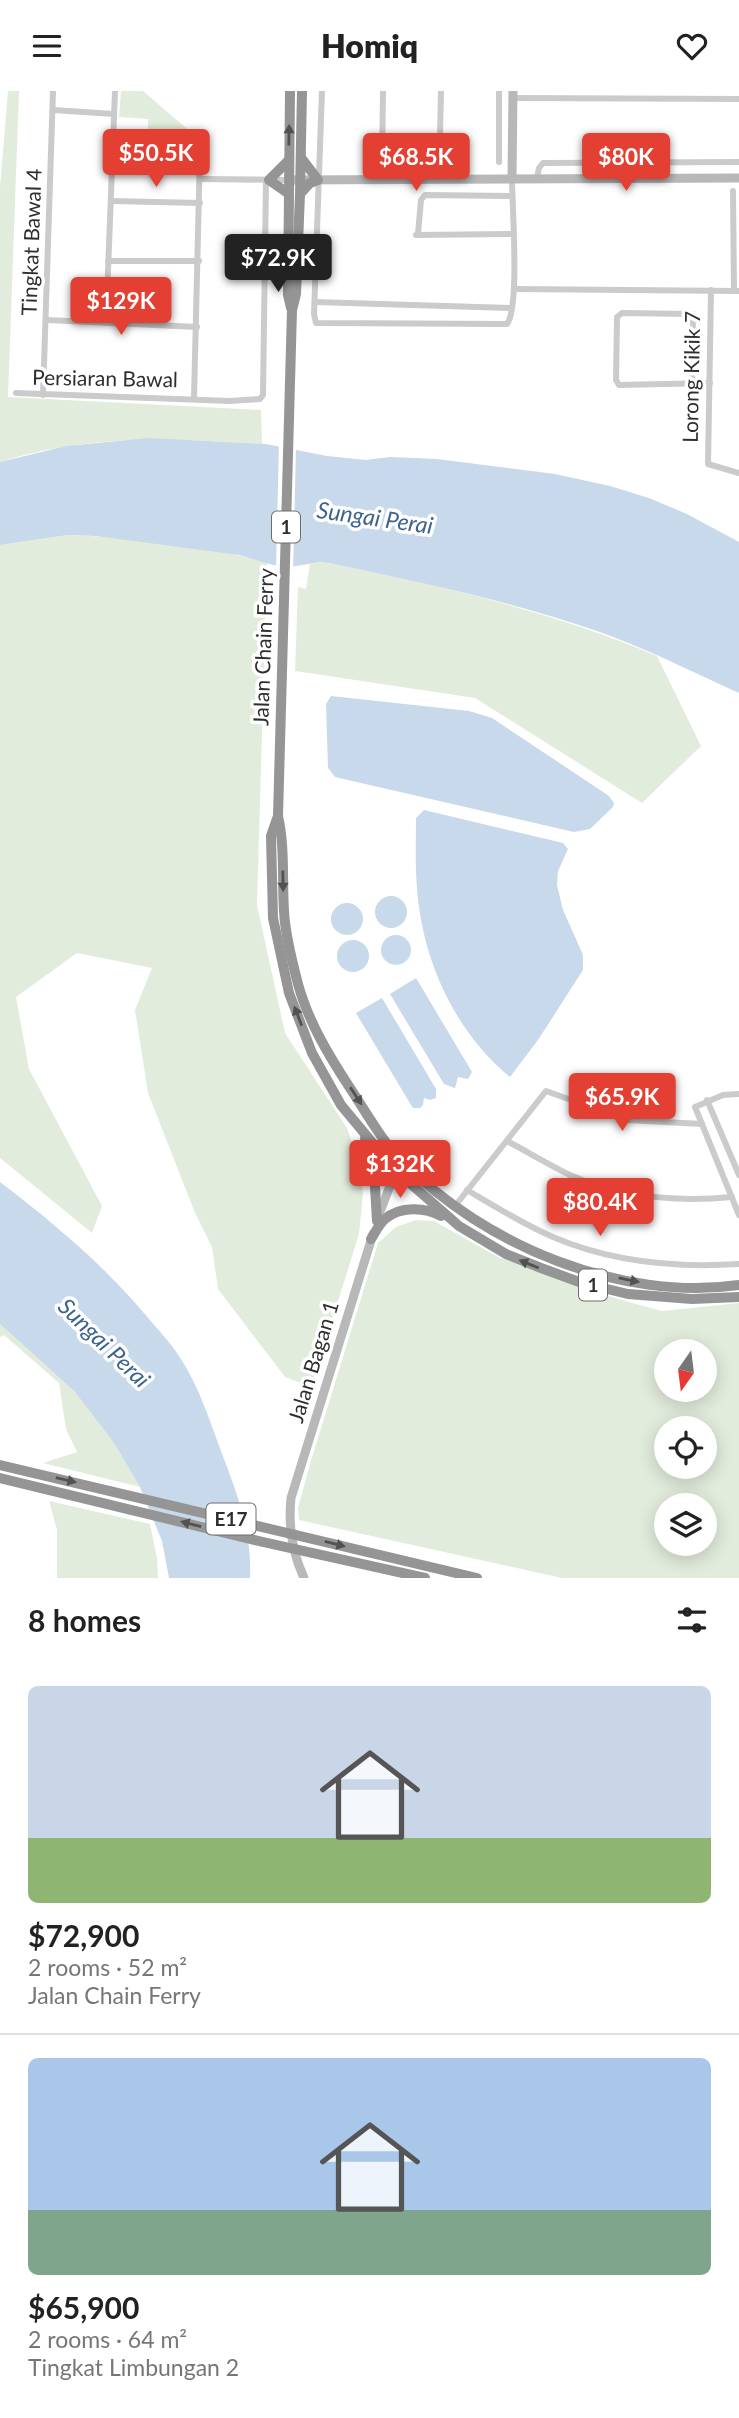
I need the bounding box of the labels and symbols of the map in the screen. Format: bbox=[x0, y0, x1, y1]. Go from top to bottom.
one-way arrow bbox=[284, 124, 295, 146]
pin: $50.5K bbox=[99, 129, 213, 189]
pin: $68.5K bbox=[359, 133, 473, 193]
pin: $80K bbox=[585, 133, 667, 193]
street label: Tingkat Bawal 4 bbox=[15, 168, 46, 316]
pin: $72.9K bbox=[221, 235, 335, 294]
pin: $129K bbox=[72, 278, 170, 337]
street label: Lorong Kikik 7 bbox=[677, 311, 704, 443]
street label: Persiaran Bawal bbox=[32, 364, 178, 391]
water label: Sungai Perai bbox=[315, 495, 435, 539]
road number: 1 bbox=[272, 511, 300, 543]
street label: Jalan Chain Ferry bbox=[247, 567, 278, 726]
one-way arrow bbox=[278, 870, 289, 892]
one-way arrow bbox=[292, 1006, 303, 1027]
pin: $65.9K bbox=[565, 1073, 679, 1133]
one-way arrow bbox=[349, 1086, 362, 1106]
pin: $132K bbox=[351, 1141, 449, 1200]
pin: $80.4K bbox=[543, 1179, 657, 1238]
one-way arrow bbox=[518, 1258, 539, 1269]
road number: 1 bbox=[579, 1269, 607, 1301]
one-way arrow bbox=[618, 1275, 640, 1286]
water label: Sungai Perai bbox=[53, 1292, 156, 1393]
street label: Jalan Bagan 1 bbox=[282, 1298, 343, 1425]
north arrow bbox=[654, 1339, 718, 1402]
one-way arrow bbox=[56, 1475, 78, 1486]
road number: E17 bbox=[206, 1503, 256, 1535]
one-way arrow bbox=[180, 1518, 202, 1529]
one-way arrow bbox=[325, 1539, 347, 1550]

